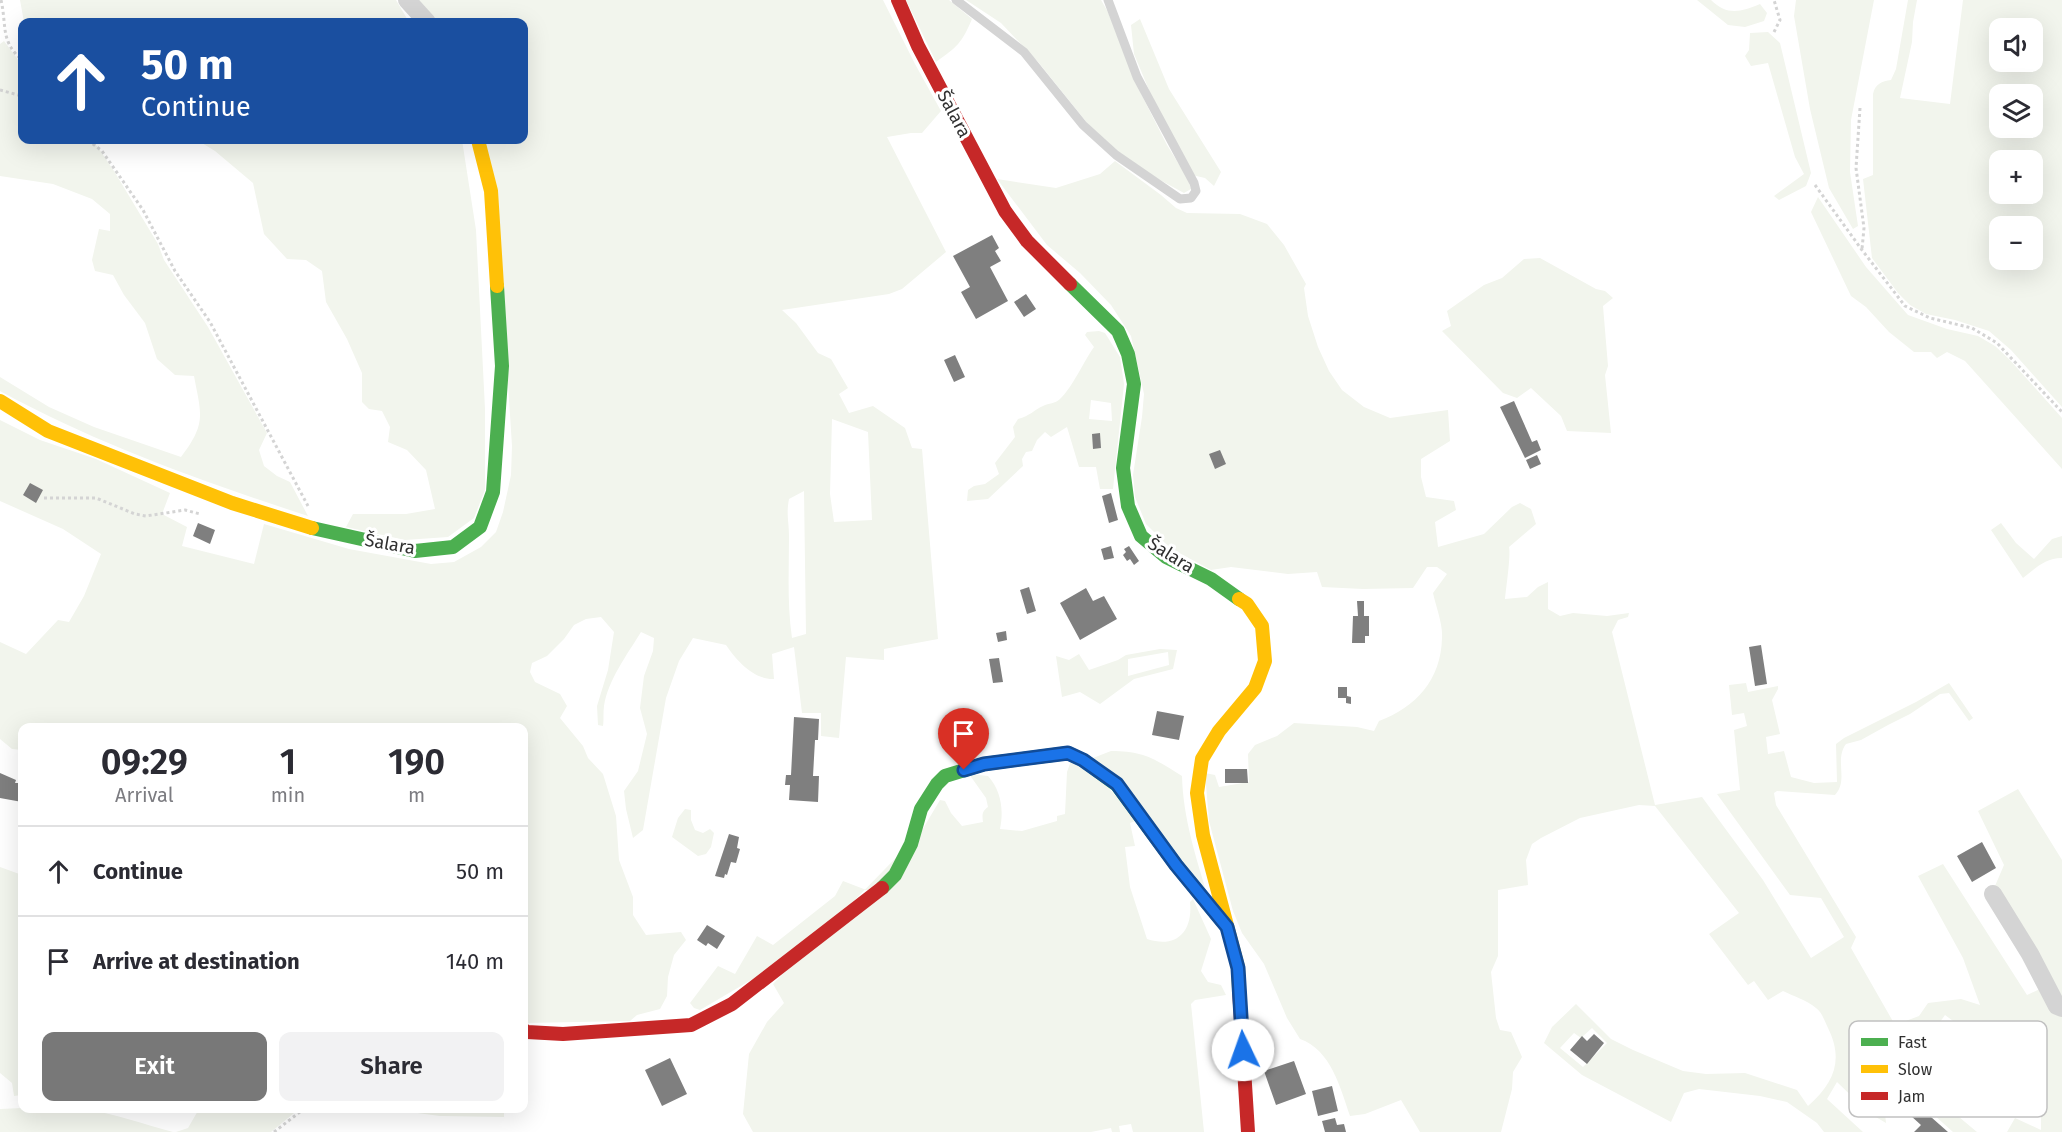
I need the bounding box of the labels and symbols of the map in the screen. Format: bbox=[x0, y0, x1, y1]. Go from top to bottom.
street label: Šalara bbox=[932, 87, 976, 141]
street label: Šalara bbox=[363, 529, 417, 559]
street label: Šalara bbox=[1144, 532, 1198, 578]
pin bbox=[938, 708, 989, 770]
position arrow bbox=[1211, 1018, 1275, 1082]
legend bbox=[1849, 1021, 2047, 1117]
text: Fast bbox=[1898, 1033, 1927, 1052]
text: Slow bbox=[1898, 1060, 1933, 1079]
text: Jam bbox=[1898, 1087, 1925, 1106]

